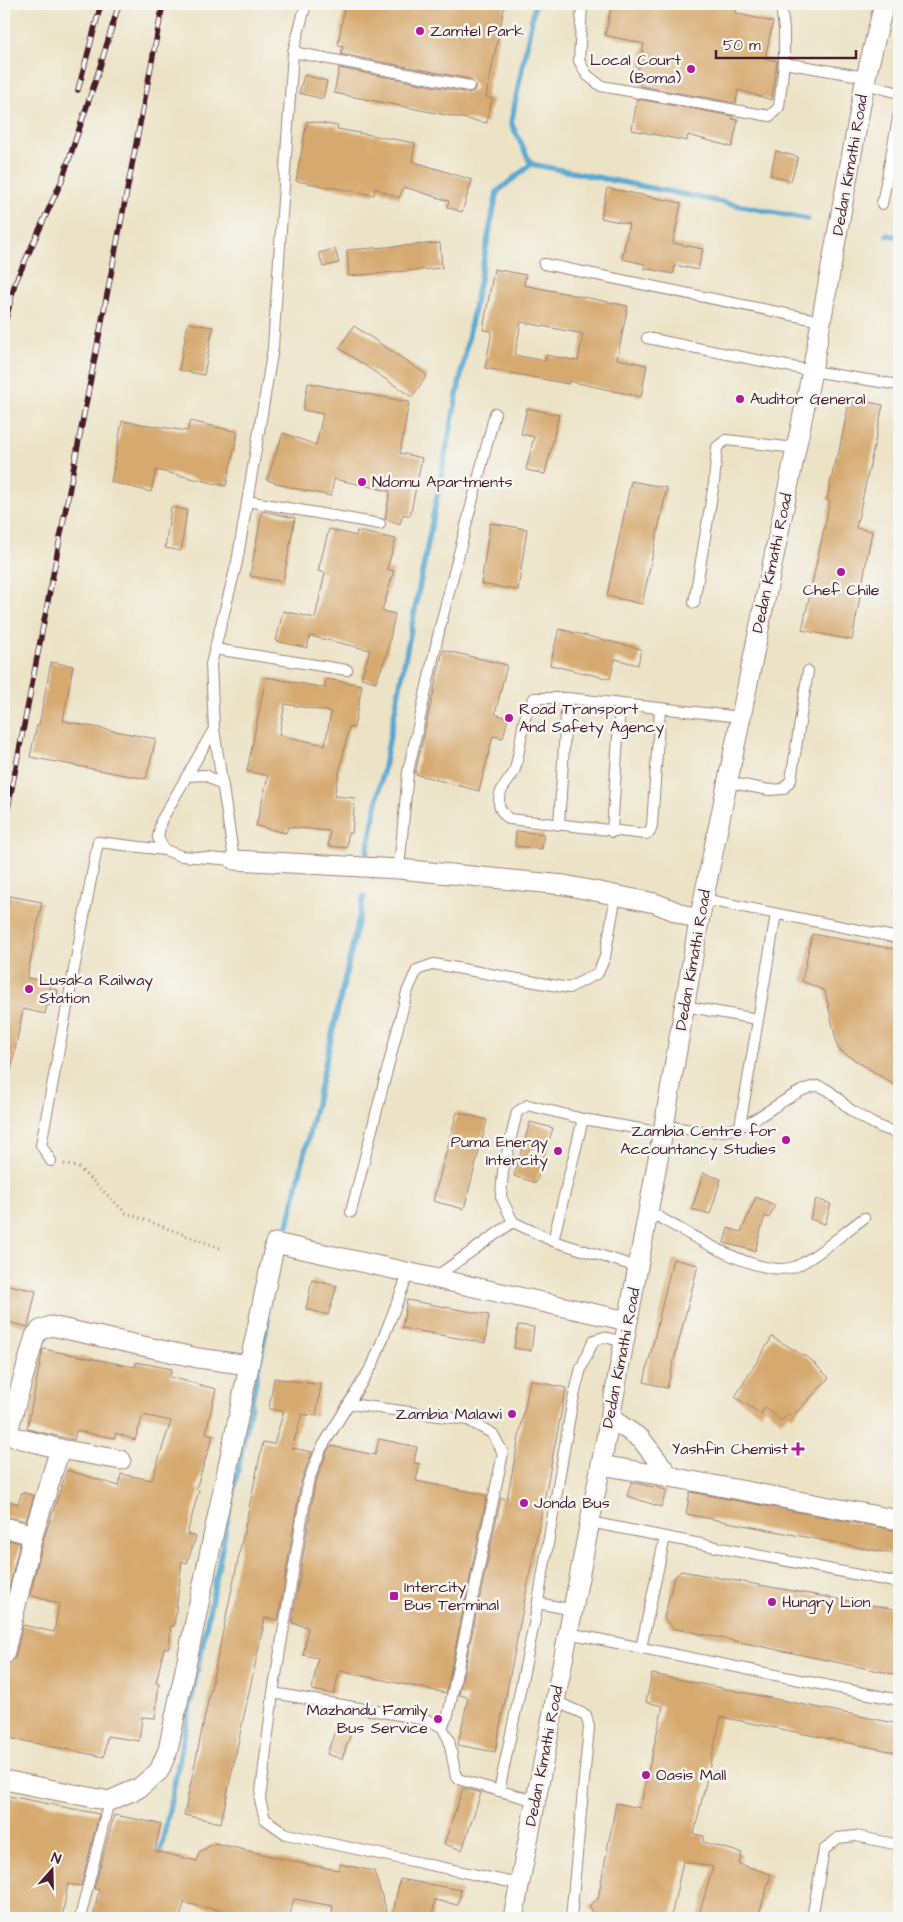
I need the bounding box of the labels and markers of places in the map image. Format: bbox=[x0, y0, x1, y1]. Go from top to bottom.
place label: Zamtel Park bbox=[430, 20, 524, 42]
marker: Zamtel Park bbox=[414, 25, 426, 37]
place label: Local Court (Boma) bbox=[590, 49, 682, 89]
marker: Local Court (Boma) bbox=[685, 63, 697, 75]
place label: Auditor General bbox=[750, 388, 866, 410]
marker: Auditor General bbox=[734, 393, 746, 405]
place label: Ndomu Apartments bbox=[372, 471, 512, 493]
marker: Ndomu Apartments bbox=[356, 476, 368, 488]
marker: Chef Chile bbox=[835, 566, 847, 578]
place label: Chef Chile bbox=[803, 579, 880, 601]
place label: Road Transport And Safety Agency bbox=[519, 698, 664, 739]
marker: Road Transport And Safety Agency bbox=[503, 712, 515, 724]
place label: Lusaka Railway Station bbox=[39, 969, 153, 1009]
marker: Lusaka Railway Station bbox=[23, 983, 35, 995]
place label: Zambia Centre for Accountancy Studies bbox=[620, 1120, 776, 1161]
place label: Puma Energy Intercity bbox=[451, 1131, 548, 1172]
marker: Zambia Centre for Accountancy Studies bbox=[780, 1134, 792, 1146]
marker: Puma Energy Intercity bbox=[552, 1145, 564, 1157]
place label: Zambia Malawi bbox=[396, 1403, 503, 1425]
marker: Zambia Malawi bbox=[506, 1408, 518, 1420]
place label: Yashfin Chemist bbox=[672, 1438, 789, 1460]
marker: Yashfin Chemist bbox=[792, 1443, 804, 1455]
place label: Jonda Bus bbox=[534, 1492, 610, 1514]
marker: Jonda Bus bbox=[518, 1497, 530, 1509]
place label: Intercity Bus Terminal bbox=[404, 1576, 499, 1616]
marker: Intercity Bus Terminal bbox=[388, 1590, 400, 1602]
place label: Hungry Lion bbox=[782, 1591, 871, 1614]
marker: Hungry Lion bbox=[766, 1596, 778, 1608]
place label: Mazhandu Family Bus Service bbox=[307, 1699, 428, 1739]
marker: Mazhandu Family Bus Service bbox=[432, 1713, 444, 1725]
place label: Oasis Mall bbox=[656, 1764, 726, 1786]
marker: Oasis Mall bbox=[640, 1769, 652, 1781]

